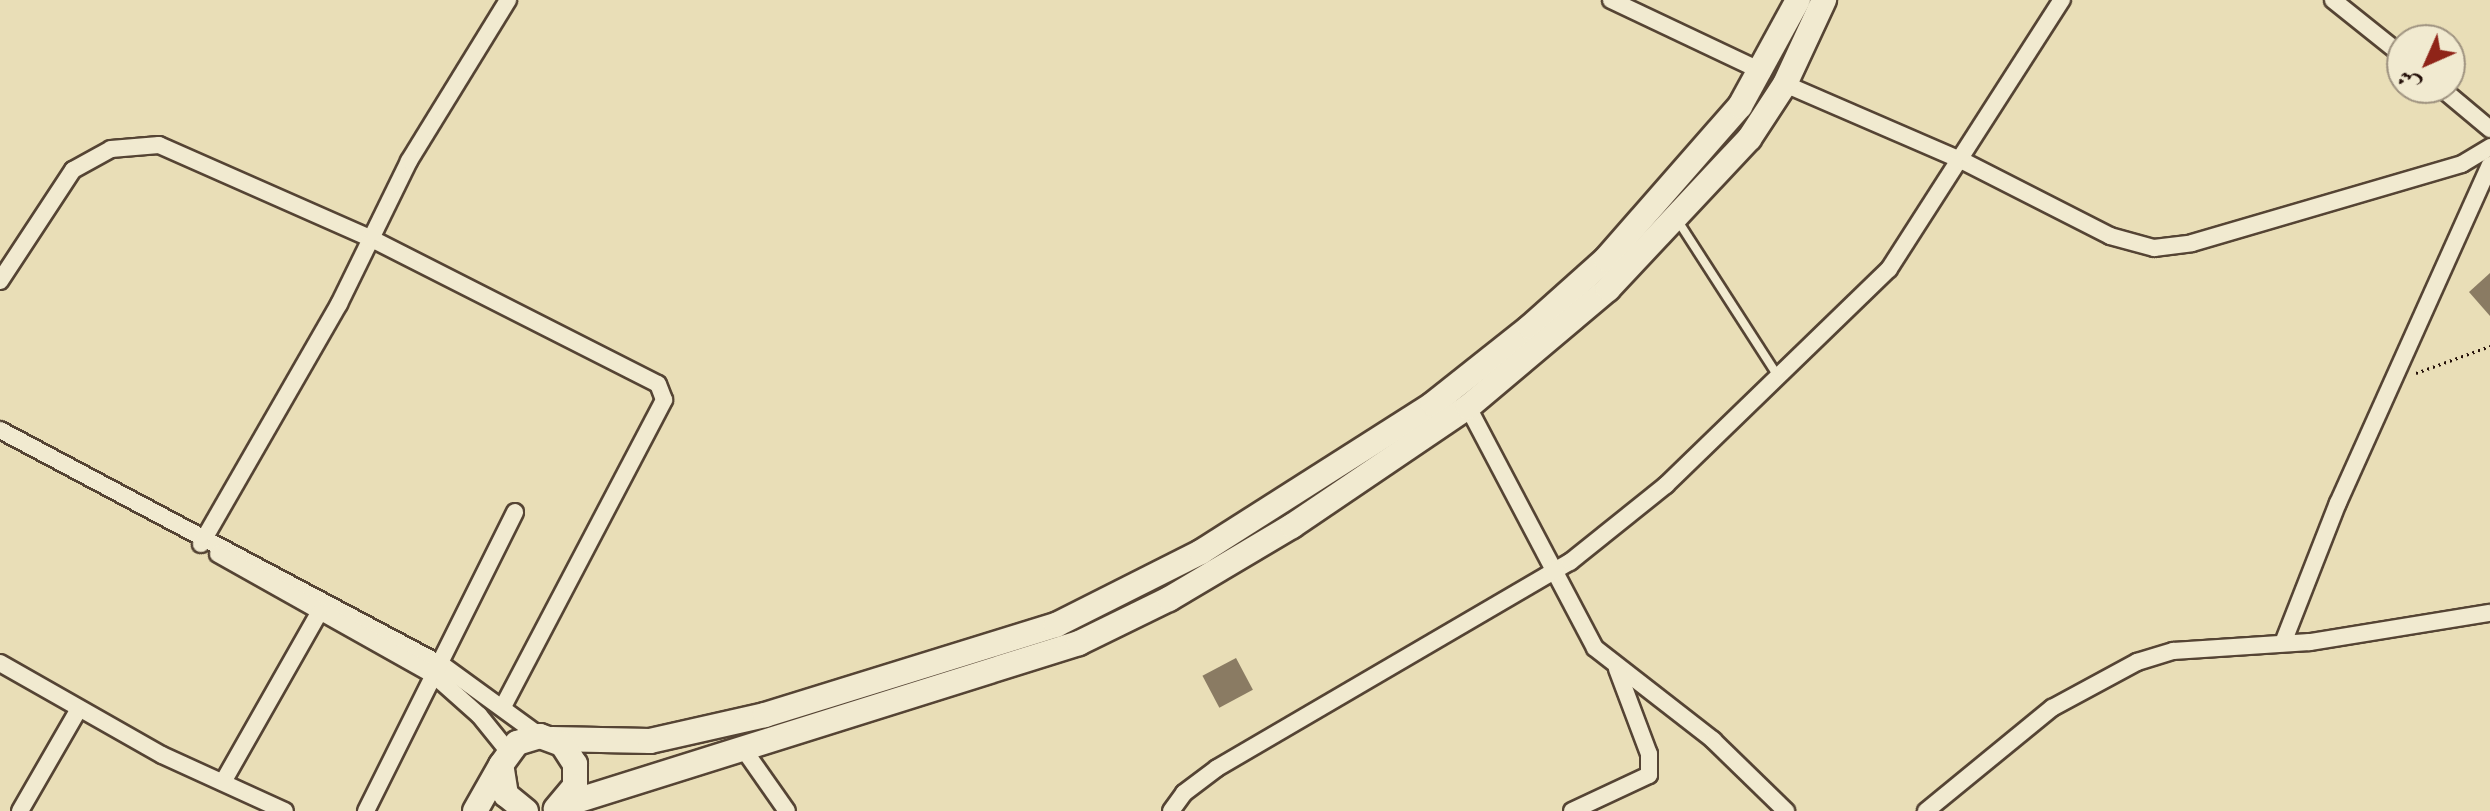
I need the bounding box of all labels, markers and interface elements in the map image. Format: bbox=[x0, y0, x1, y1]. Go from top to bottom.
north arrow bbox=[2386, 24, 2466, 104]
text: ش bbox=[2391, 61, 2429, 99]

